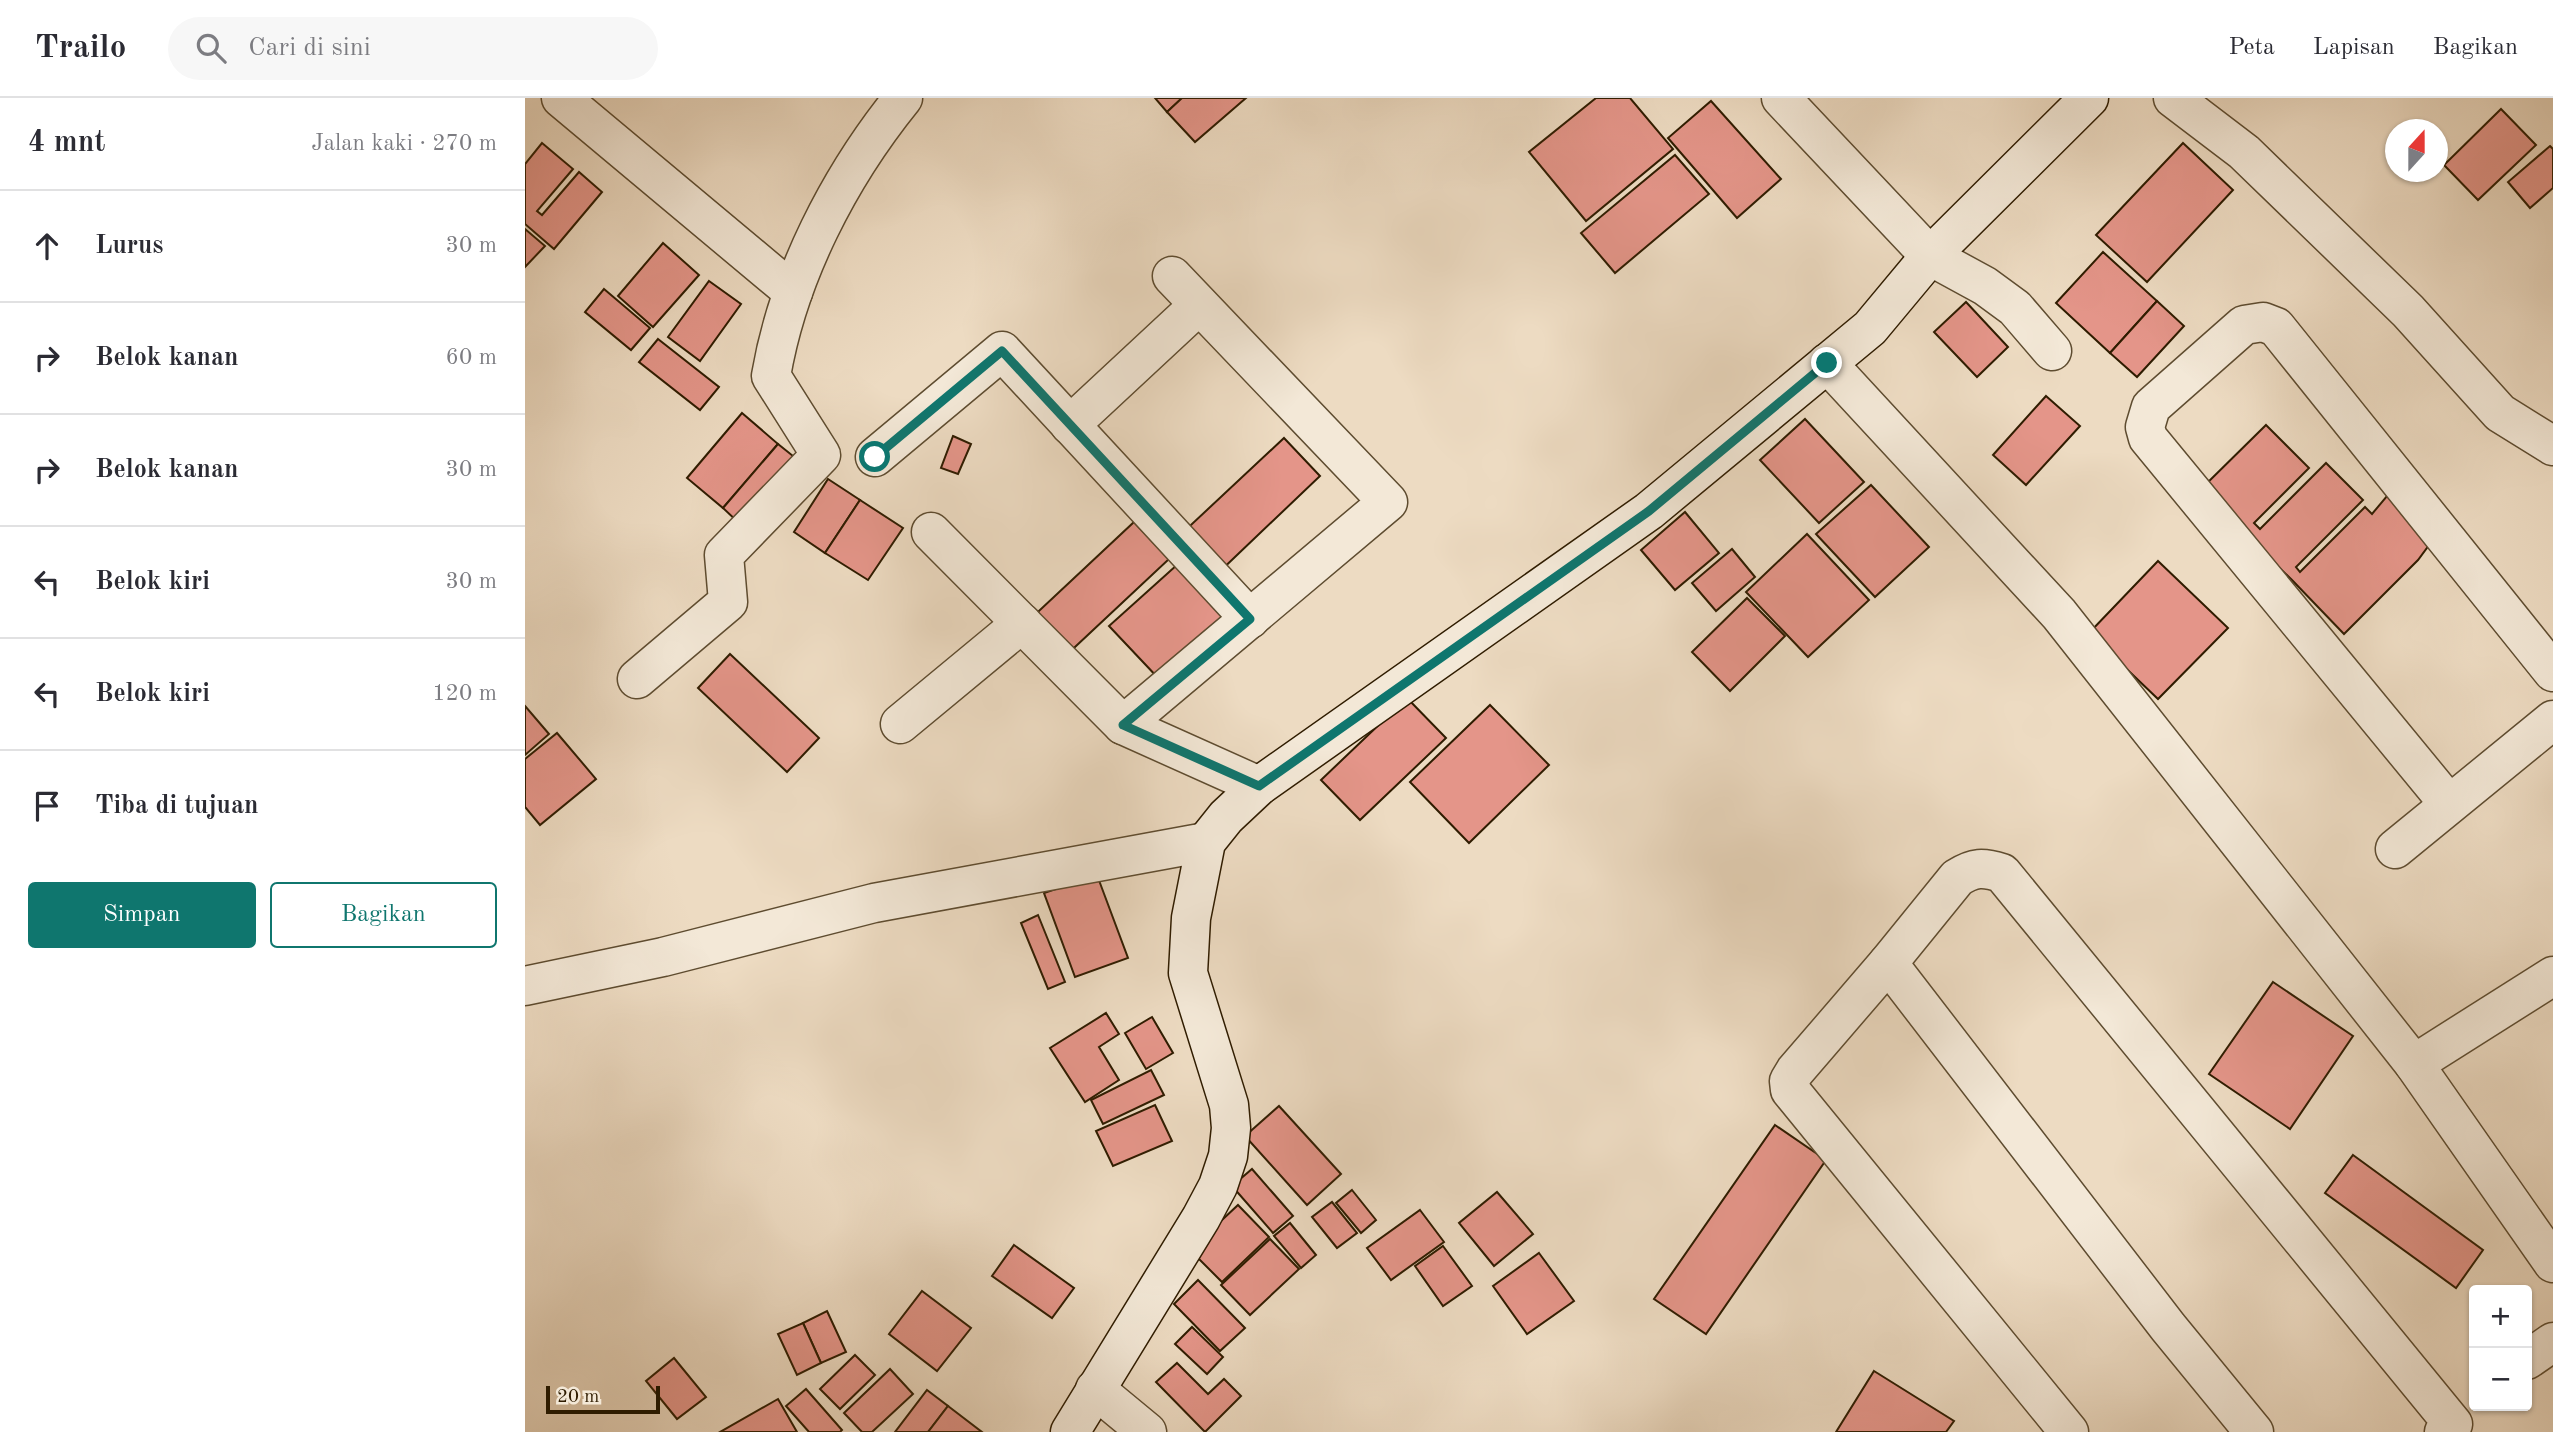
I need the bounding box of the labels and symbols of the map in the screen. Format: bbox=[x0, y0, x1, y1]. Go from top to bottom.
north arrow bbox=[2385, 119, 2448, 182]
route end bbox=[1811, 347, 1842, 378]
route start bbox=[859, 441, 890, 472]
scale bar bbox=[546, 1383, 660, 1415]

